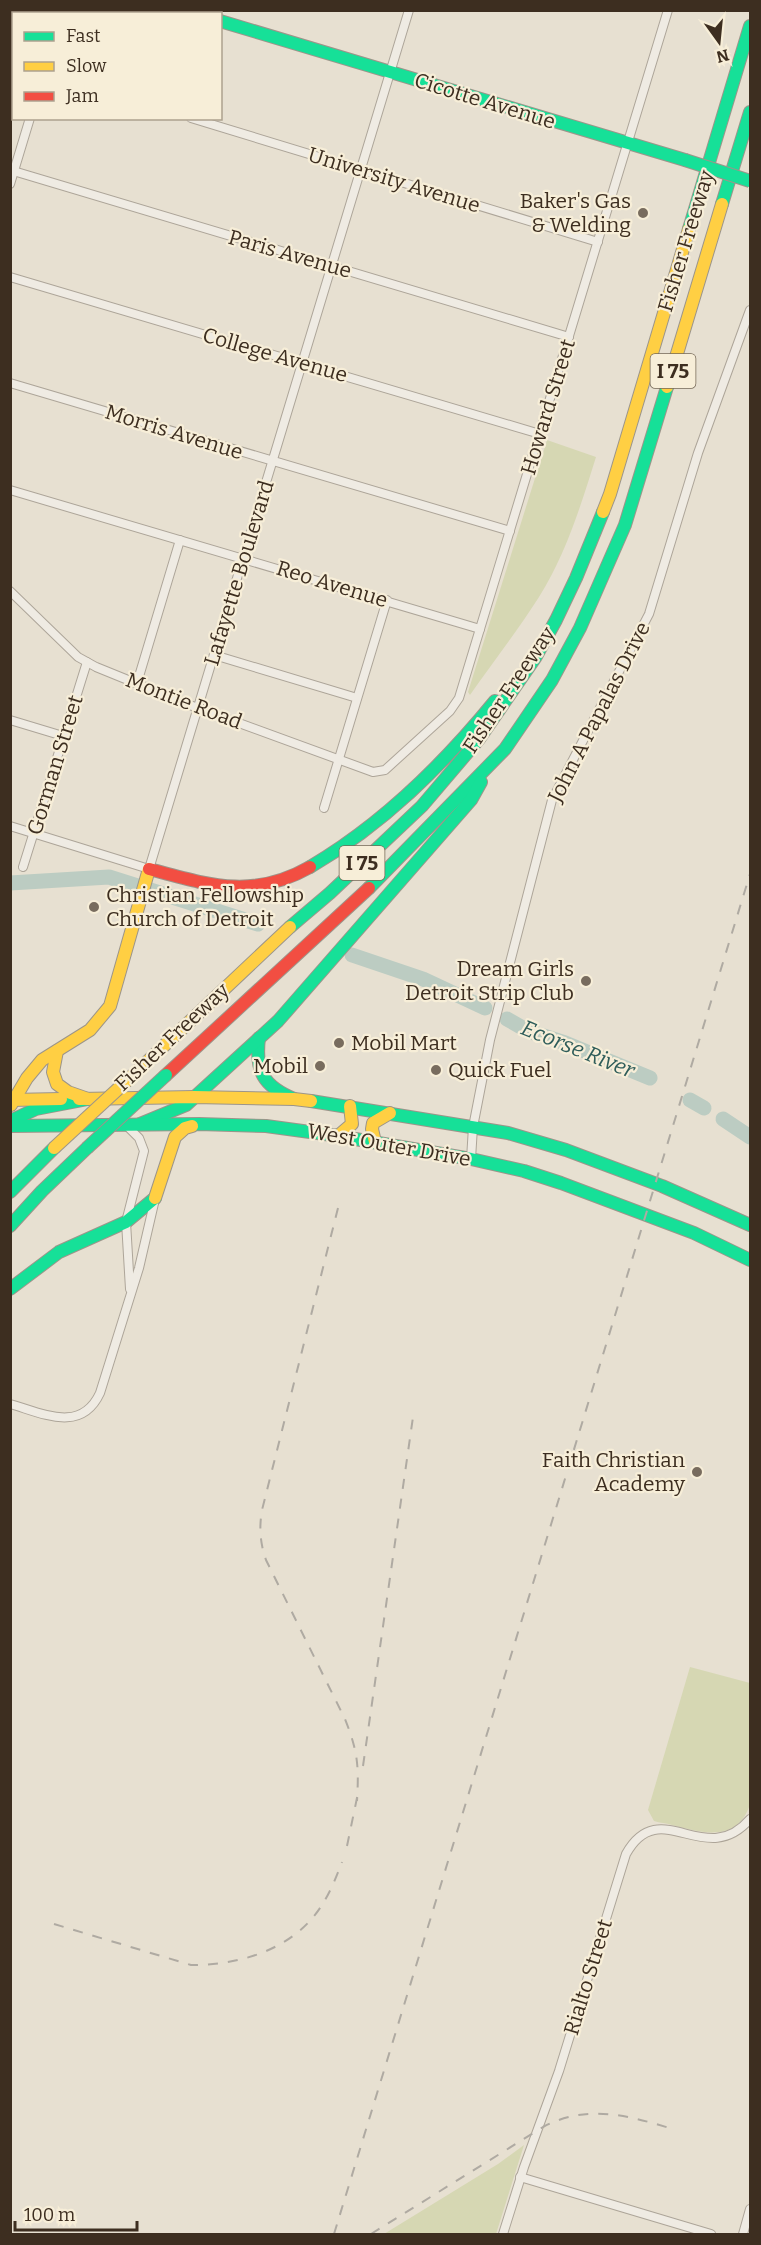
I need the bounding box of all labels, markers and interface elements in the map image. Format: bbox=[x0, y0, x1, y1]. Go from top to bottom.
legend bbox=[12, 12, 222, 120]
north arrow bbox=[689, 12, 749, 72]
text: Fast bbox=[66, 25, 101, 47]
text: N bbox=[714, 45, 731, 67]
text: Slow bbox=[66, 55, 107, 77]
street label: Cicotte Avenue bbox=[411, 67, 559, 135]
text: Jam bbox=[65, 85, 99, 107]
street label: University Avenue bbox=[305, 141, 483, 219]
street label: Fisher Freeway bbox=[652, 166, 720, 315]
place label: Baker's Gas & Welding bbox=[520, 188, 631, 238]
marker: Baker's Gas & Welding bbox=[636, 206, 650, 220]
street label: Paris Avenue bbox=[225, 224, 355, 284]
street label: College Avenue bbox=[200, 322, 350, 388]
street label: Howard Street bbox=[515, 336, 581, 478]
road number: I 75 bbox=[650, 354, 696, 388]
street label: Morris Avenue bbox=[102, 399, 246, 465]
street label: Lafayette Boulevard bbox=[198, 477, 280, 669]
street label: Reo Avenue bbox=[273, 555, 391, 613]
street label: John A Papalas Drive bbox=[542, 617, 656, 808]
street label: Fisher Freeway bbox=[457, 621, 561, 758]
street label: Montie Road bbox=[122, 667, 246, 735]
street label: Gorman Street bbox=[21, 692, 89, 838]
road number: I 75 bbox=[340, 846, 385, 880]
place label: Christian Fellowship Church of Detroit bbox=[106, 882, 304, 932]
marker: Christian Fellowship Church of Detroit bbox=[87, 900, 101, 914]
place label: Dream Girls Detroit Strip Club bbox=[405, 956, 574, 1006]
marker: Dream Girls Detroit Strip Club bbox=[579, 974, 593, 988]
street label: Fisher Freeway bbox=[109, 977, 235, 1097]
water label: Ecorse River bbox=[517, 1014, 640, 1084]
place label: Mobil Mart bbox=[351, 1030, 457, 1056]
marker: Mobil Mart bbox=[332, 1036, 346, 1050]
place label: Mobil bbox=[253, 1053, 308, 1079]
place label: Quick Fuel bbox=[448, 1057, 552, 1083]
marker: Mobil bbox=[313, 1059, 327, 1073]
marker: Quick Fuel bbox=[429, 1063, 443, 1077]
street label: West Outer Drive bbox=[305, 1118, 473, 1172]
place label: Faith Christian Academy bbox=[542, 1447, 686, 1497]
marker: Faith Christian Academy bbox=[690, 1465, 704, 1479]
street label: Rialto Street bbox=[558, 1915, 618, 2038]
scale bar bbox=[15, 2194, 136, 2232]
text: 100 m bbox=[24, 2204, 75, 2226]

